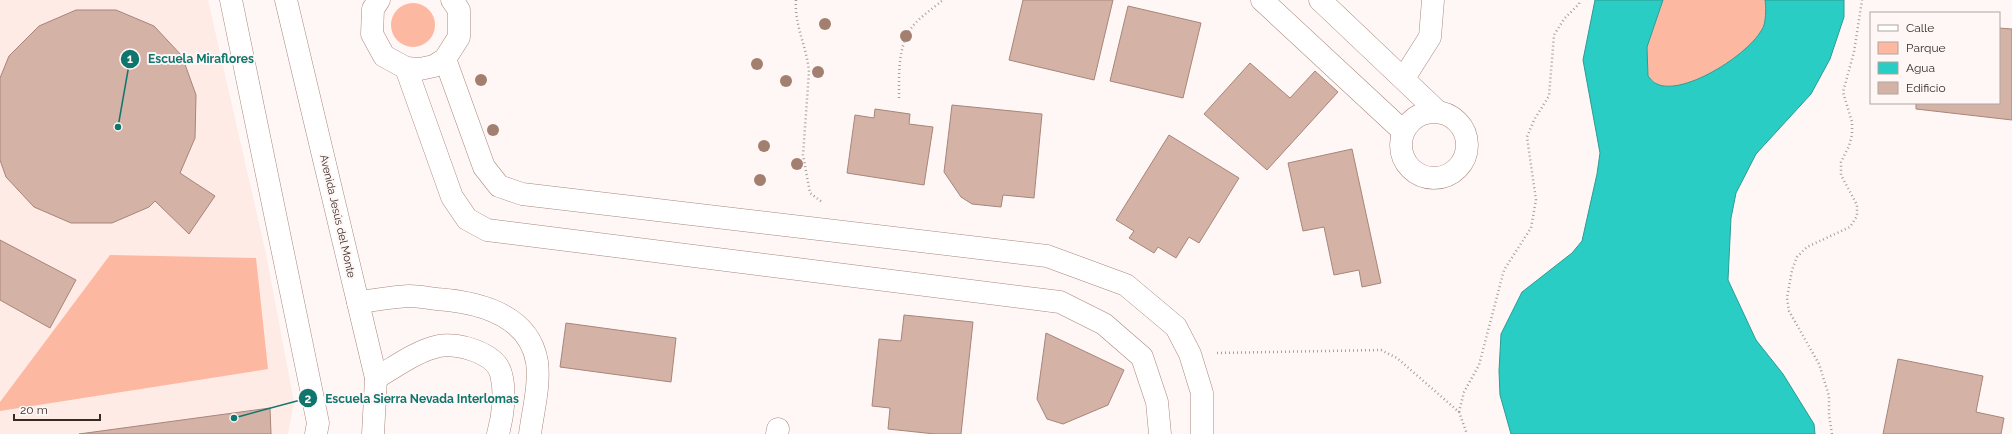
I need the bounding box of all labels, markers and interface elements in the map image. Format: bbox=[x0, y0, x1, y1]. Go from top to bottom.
legend bbox=[1870, 12, 2000, 104]
text: Calle bbox=[1906, 21, 1934, 35]
text: Parque bbox=[1906, 41, 1946, 55]
callout: Escuela Miraflores bbox=[120, 47, 262, 71]
text: 1 bbox=[127, 52, 133, 66]
text: Escuela Miraflores bbox=[148, 52, 254, 66]
text: Agua bbox=[1906, 61, 1935, 75]
text: Edificio bbox=[1906, 81, 1946, 95]
street label: Avenida Jesús del Monte bbox=[317, 153, 358, 280]
callout: Escuela Sierra Nevada Interlomas bbox=[298, 386, 527, 410]
text: 2 bbox=[305, 392, 312, 406]
text: Escuela Sierra Nevada Interlomas bbox=[325, 392, 519, 406]
scale bar bbox=[14, 396, 100, 422]
text: 20 m bbox=[20, 403, 48, 417]

